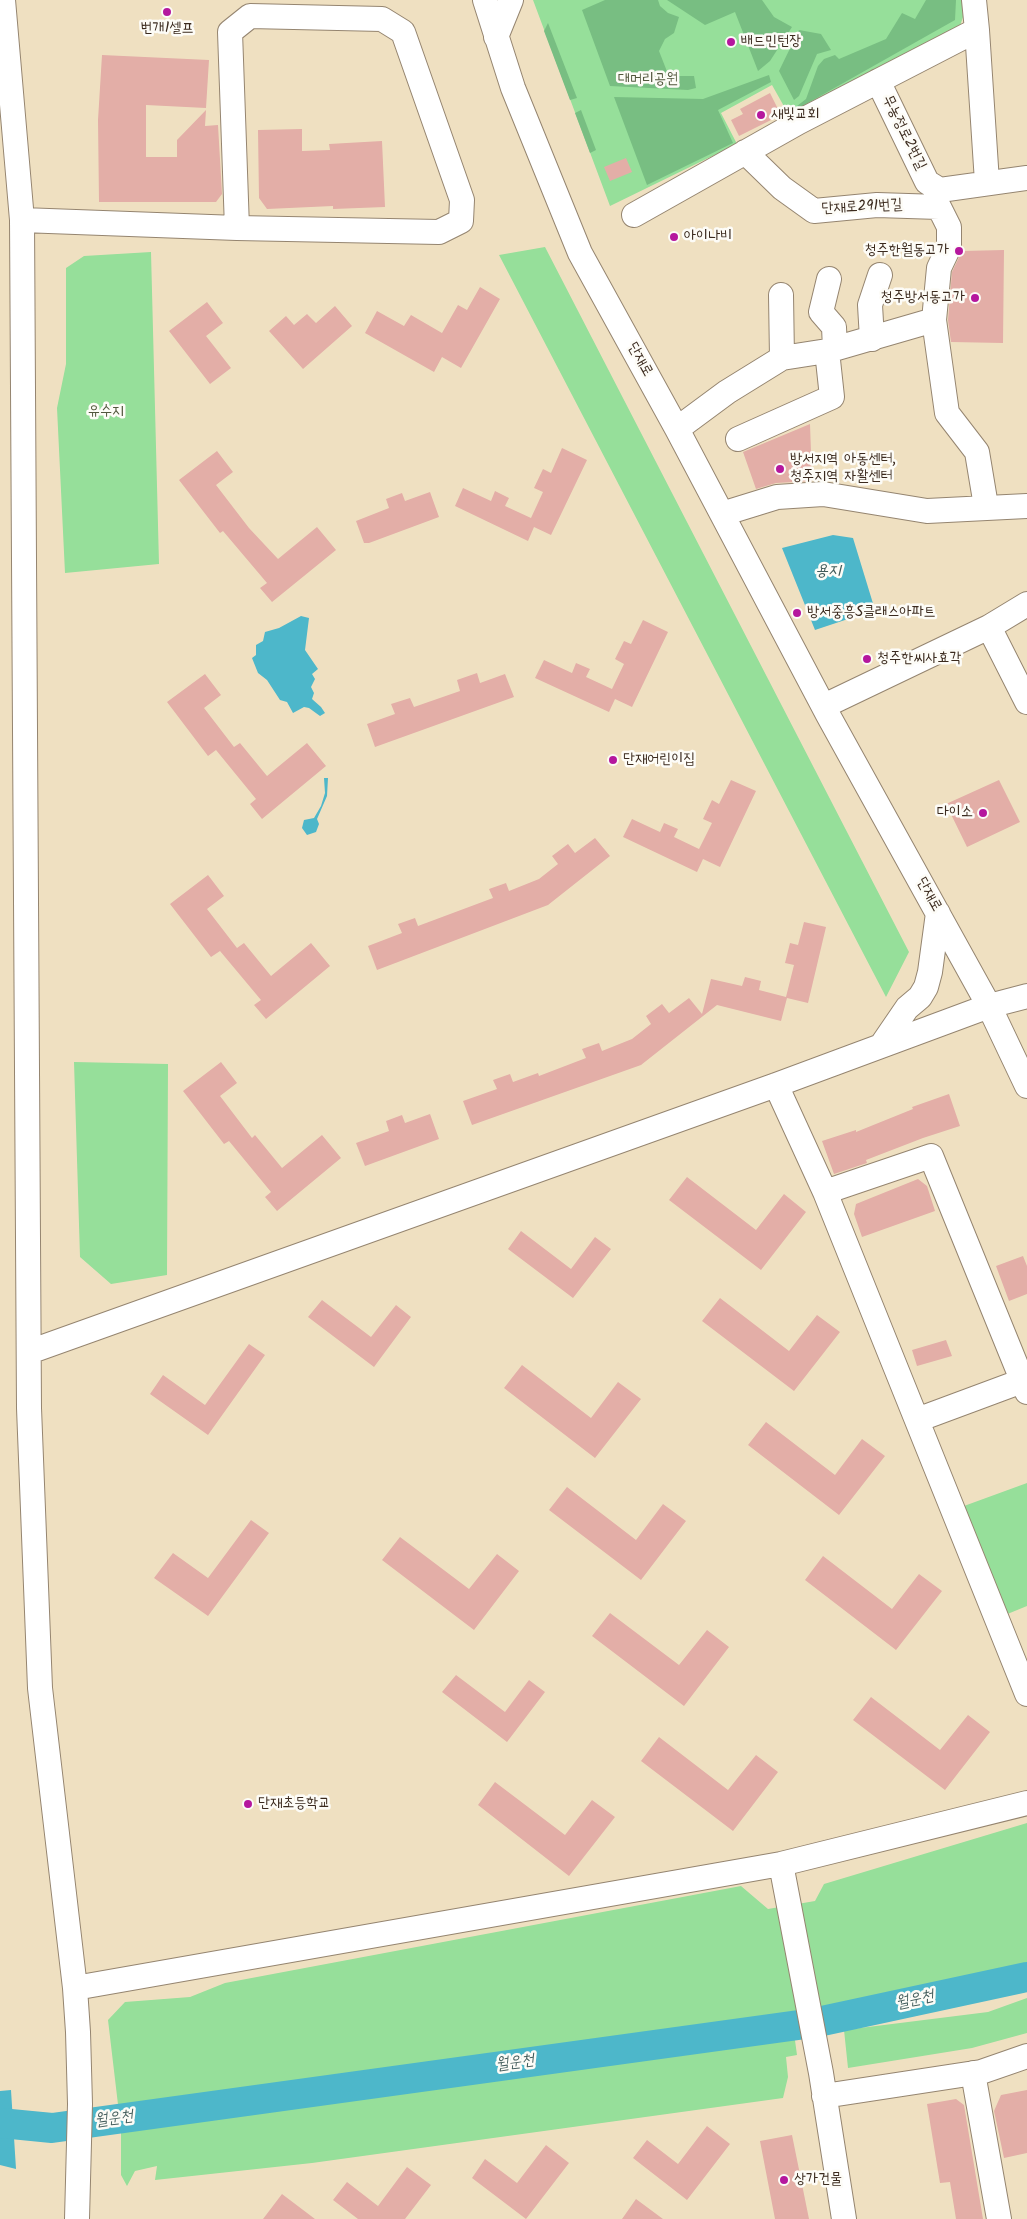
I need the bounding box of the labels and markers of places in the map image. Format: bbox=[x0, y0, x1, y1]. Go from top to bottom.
marker: 번개1셀프 bbox=[161, 6, 173, 18]
place label: 번개1셀프 bbox=[141, 20, 193, 38]
place label: 배드민턴장 bbox=[741, 33, 801, 51]
marker: 배드민턴장 bbox=[725, 36, 737, 48]
place label: 새빛교회 bbox=[771, 106, 819, 124]
marker: 새빛교회 bbox=[755, 109, 767, 121]
place label: 아이나비 bbox=[684, 228, 732, 246]
marker: 아이나비 bbox=[668, 231, 680, 243]
place label: 청주한월동고가 bbox=[865, 242, 949, 260]
marker: 청주한월동고가 bbox=[953, 245, 965, 257]
place label: 청주방서동고가 bbox=[881, 289, 965, 307]
marker: 청주방서동고가 bbox=[969, 292, 981, 304]
place label: 방서지역 아동센터, 청주지역 자활센터 bbox=[790, 451, 896, 486]
marker: 방서지역 아동센터, 청주지역 자활센터 bbox=[774, 463, 786, 475]
place label: 방서중흥S클래스아파트 bbox=[807, 604, 936, 622]
marker: 방서중흥S클래스아파트 bbox=[791, 607, 803, 619]
place label: 청주한씨사효각 bbox=[877, 650, 961, 668]
marker: 청주한씨사효각 bbox=[861, 653, 873, 665]
place label: 단재어린이집 bbox=[623, 751, 695, 769]
marker: 단재어린이집 bbox=[607, 754, 619, 766]
place label: 다이소 bbox=[937, 804, 973, 822]
marker: 다이소 bbox=[977, 807, 989, 819]
place label: 단재초등학교 bbox=[258, 1795, 330, 1813]
marker: 단재초등학교 bbox=[242, 1798, 254, 1810]
place label: 상가건물 bbox=[794, 2171, 842, 2189]
marker: 상가건물 bbox=[778, 2174, 790, 2186]

